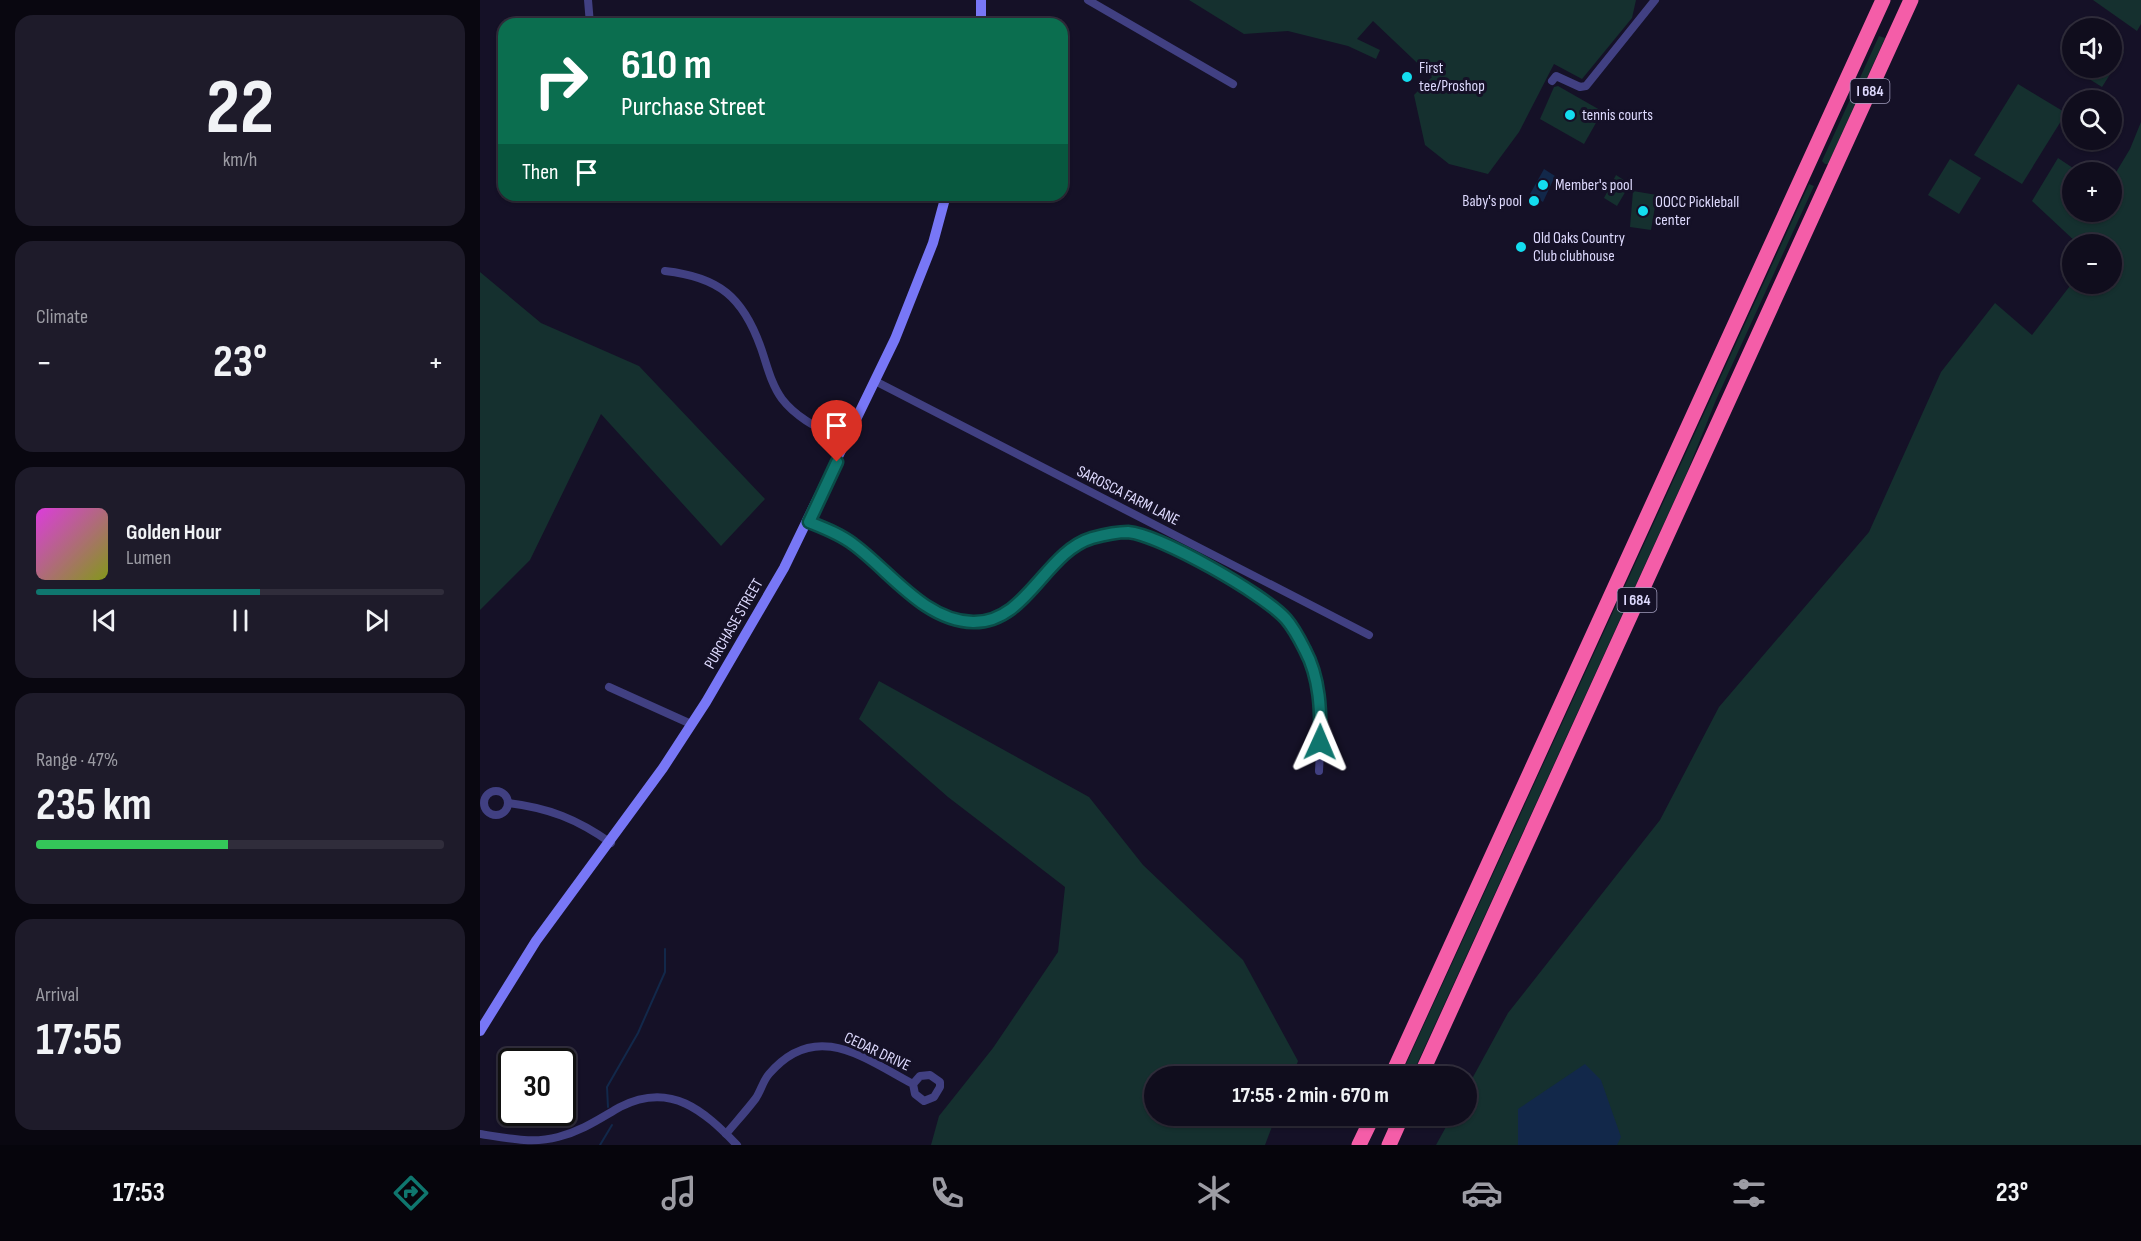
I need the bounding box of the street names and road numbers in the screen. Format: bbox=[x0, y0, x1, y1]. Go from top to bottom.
road number: I 684 bbox=[1850, 79, 1890, 103]
street label: SAROSCA FARM LANE bbox=[1073, 462, 1183, 530]
street label: PURCHASE STREET bbox=[701, 575, 768, 672]
road number: I 684 bbox=[1618, 588, 1656, 612]
street label: CEDAR DRIVE bbox=[841, 1028, 913, 1076]

